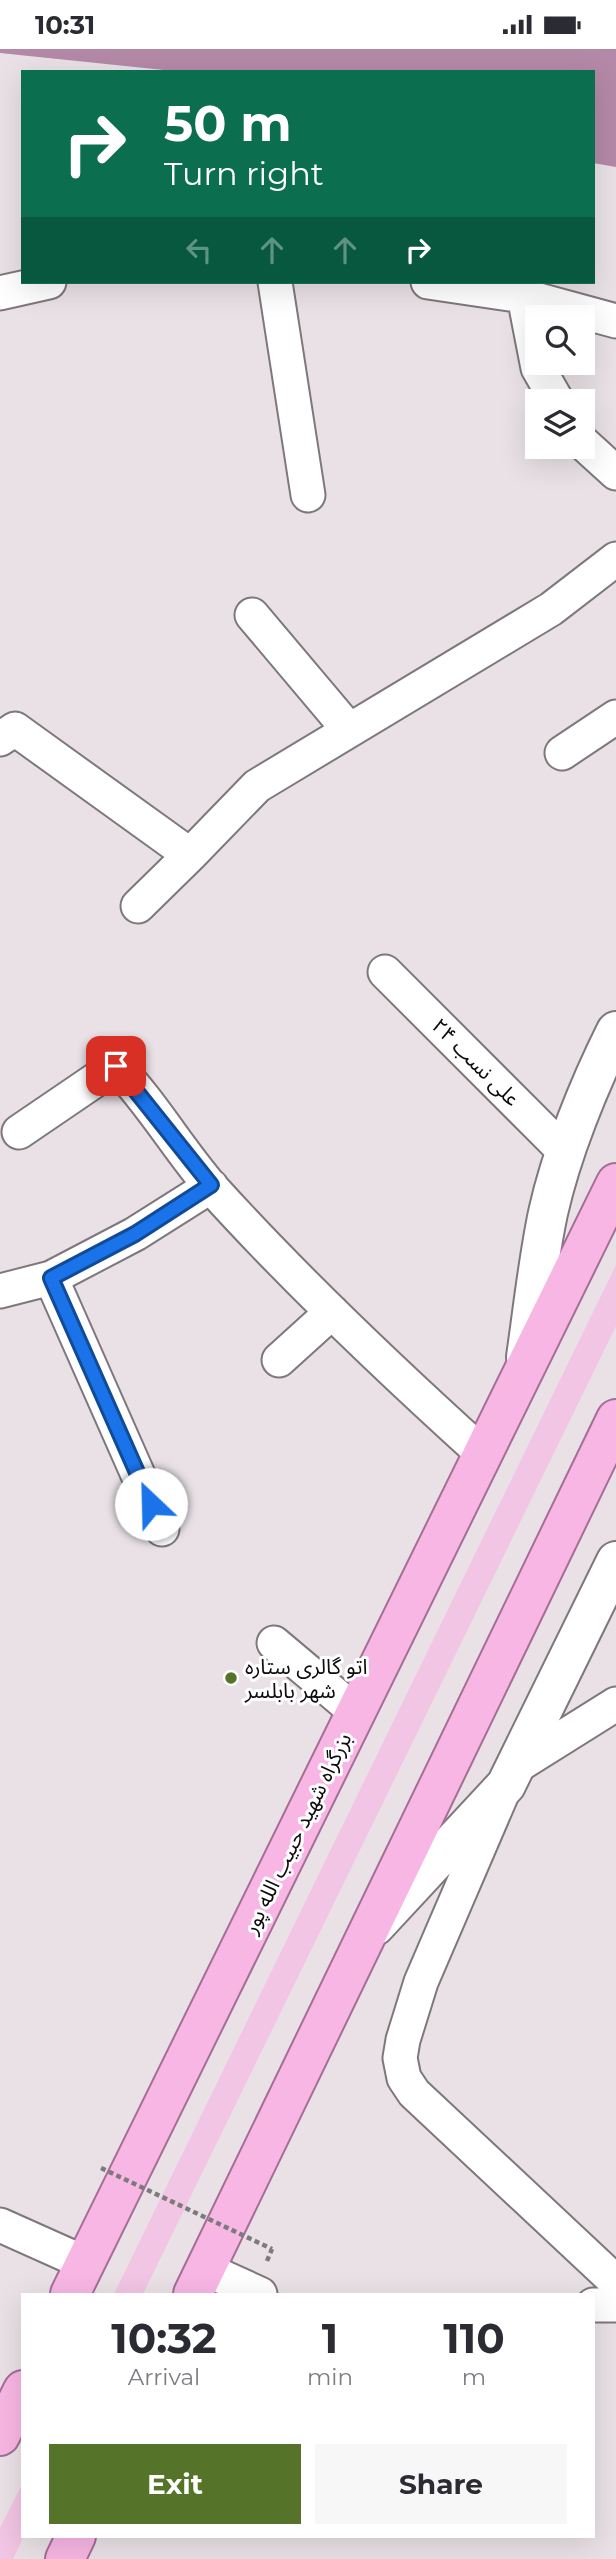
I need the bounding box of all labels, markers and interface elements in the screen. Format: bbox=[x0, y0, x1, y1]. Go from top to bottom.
text: 10:31 bbox=[35, 9, 95, 41]
text: 50 m bbox=[164, 94, 292, 153]
icon: right bbox=[49, 98, 140, 189]
text: Turn right bbox=[164, 154, 324, 193]
icon: left bbox=[180, 231, 218, 269]
icon: ahead bbox=[253, 231, 291, 269]
icon: ahead bbox=[326, 231, 364, 269]
icon: right bbox=[399, 231, 437, 269]
map controls bbox=[525, 305, 595, 459]
button: search bbox=[525, 305, 595, 375]
button: layers bbox=[525, 389, 595, 459]
street label: علی نسب ۲۴ bbox=[427, 1013, 525, 1111]
pin bbox=[86, 1036, 146, 1096]
icon: arrive bbox=[97, 1047, 135, 1085]
position arrow bbox=[114, 1467, 188, 1541]
place label: اتو گالری ستاره شهر بابلسر bbox=[244, 1654, 367, 1703]
marker: اتو گالری ستاره شهر بابلسر bbox=[223, 1670, 239, 1686]
street label: بزرگراه شهید حبیب الله پور bbox=[237, 1729, 358, 1939]
text: 10:32 bbox=[111, 2312, 217, 2364]
text: 1 bbox=[322, 2312, 338, 2364]
text: 110 bbox=[443, 2312, 505, 2364]
text: Arrival bbox=[128, 2363, 200, 2391]
text: min bbox=[307, 2363, 353, 2391]
text: m bbox=[462, 2363, 486, 2391]
button: Exit bbox=[49, 2444, 301, 2524]
button: Share bbox=[315, 2444, 567, 2524]

